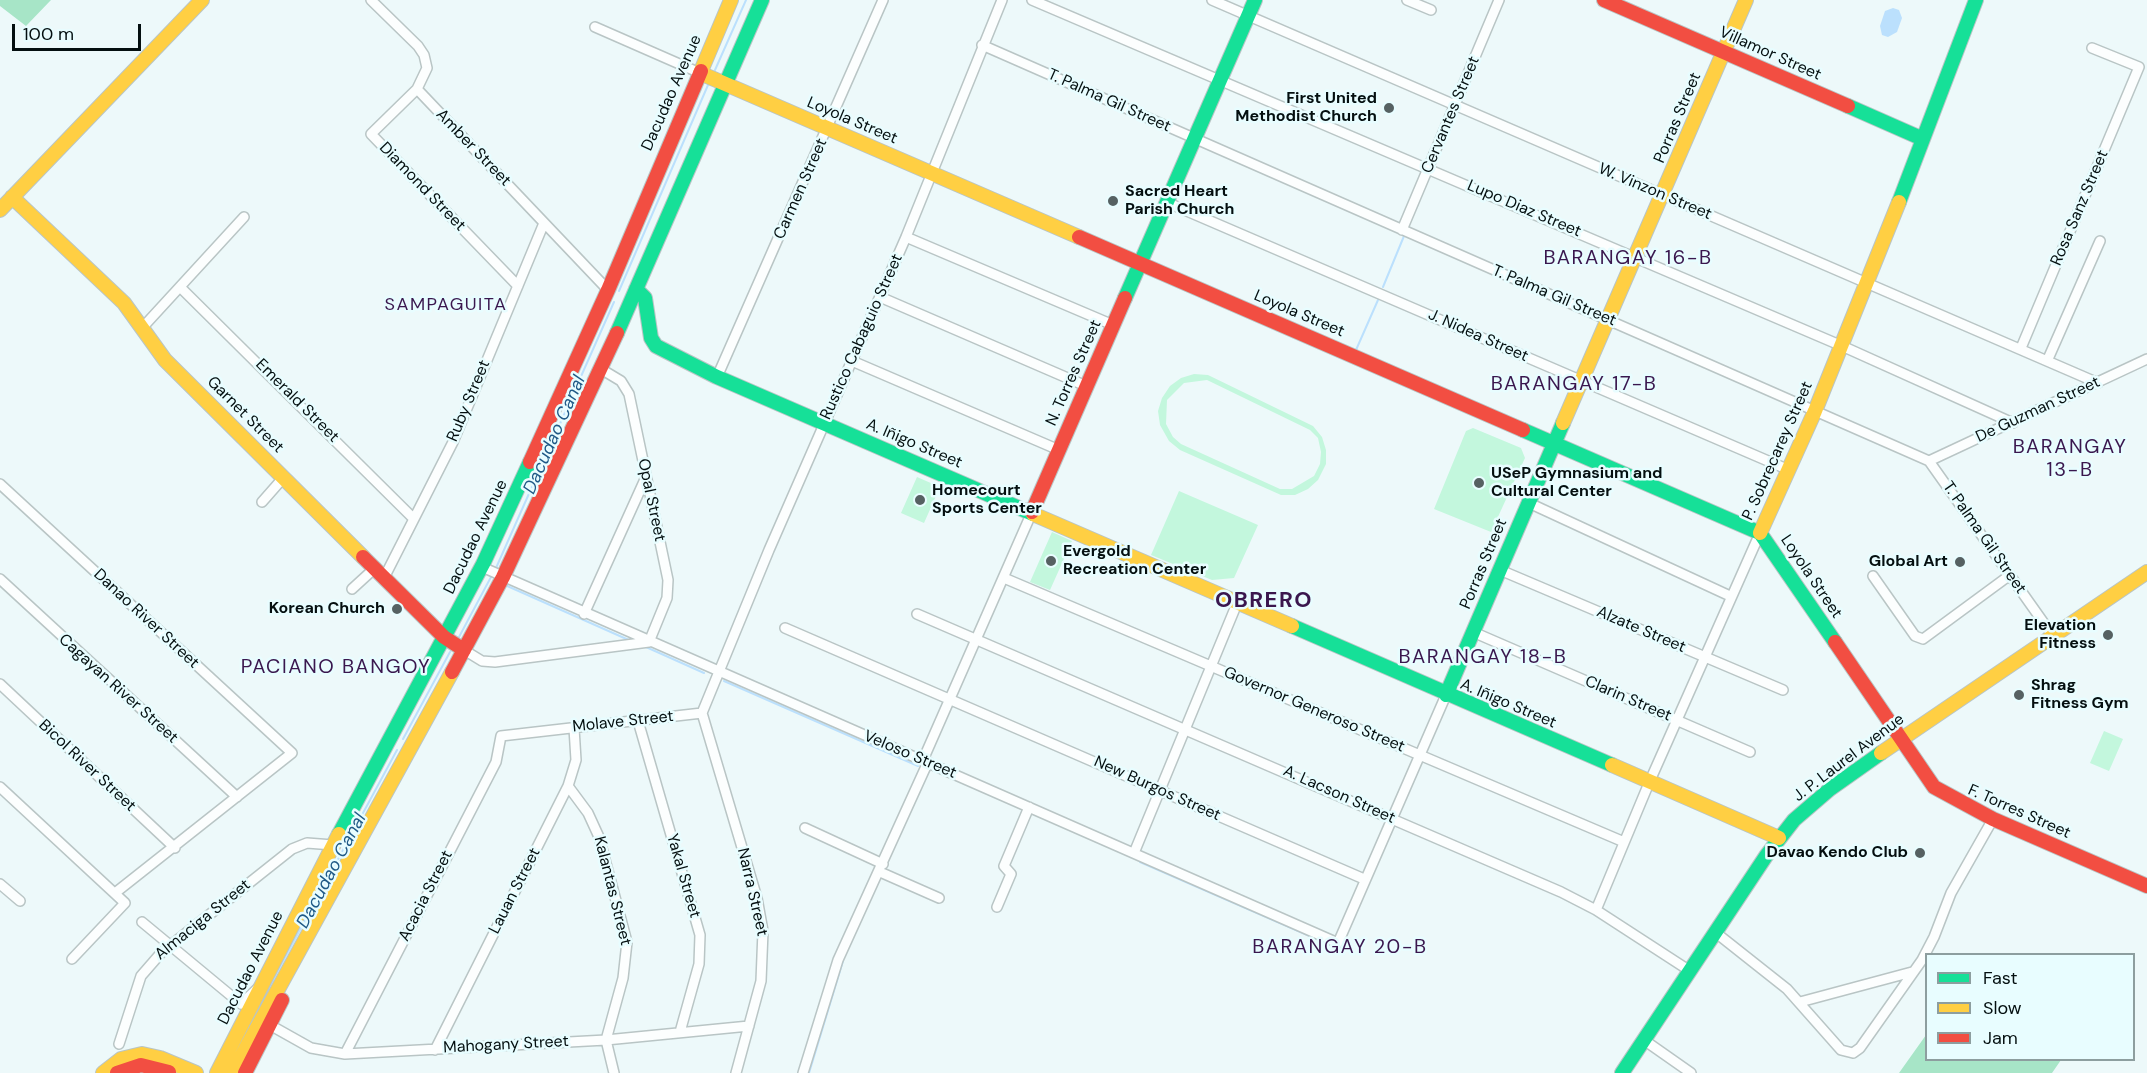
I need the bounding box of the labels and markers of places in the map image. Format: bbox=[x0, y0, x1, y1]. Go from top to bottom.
place label: First United Methodist Church bbox=[1235, 89, 1377, 127]
marker: First United Methodist Church bbox=[1382, 101, 1396, 115]
place label: Sacred Heart Parish Church bbox=[1125, 182, 1234, 220]
marker: Sacred Heart Parish Church bbox=[1106, 194, 1120, 208]
place label: USeP Gymnasium and Cultural Center bbox=[1491, 464, 1663, 502]
marker: USeP Gymnasium and Cultural Center bbox=[1472, 476, 1486, 490]
place label: Homecourt Sports Center bbox=[932, 481, 1042, 519]
marker: Homecourt Sports Center bbox=[913, 493, 927, 507]
place label: Evergold Recreation Center bbox=[1063, 542, 1206, 580]
place label: Global Art bbox=[1869, 552, 1948, 572]
marker: Evergold Recreation Center bbox=[1044, 554, 1058, 568]
marker: Global Art bbox=[1953, 555, 1967, 569]
place label: Korean Church bbox=[269, 599, 385, 619]
marker: Korean Church bbox=[390, 602, 404, 616]
place label: Elevation Fitness bbox=[2024, 616, 2096, 654]
marker: Elevation Fitness bbox=[2101, 628, 2115, 642]
place label: Shrag Fitness Gym bbox=[2031, 676, 2129, 714]
marker: Shrag Fitness Gym bbox=[2012, 688, 2026, 702]
place label: Davao Kendo Club bbox=[1766, 843, 1908, 863]
marker: Davao Kendo Club bbox=[1913, 846, 1927, 860]

